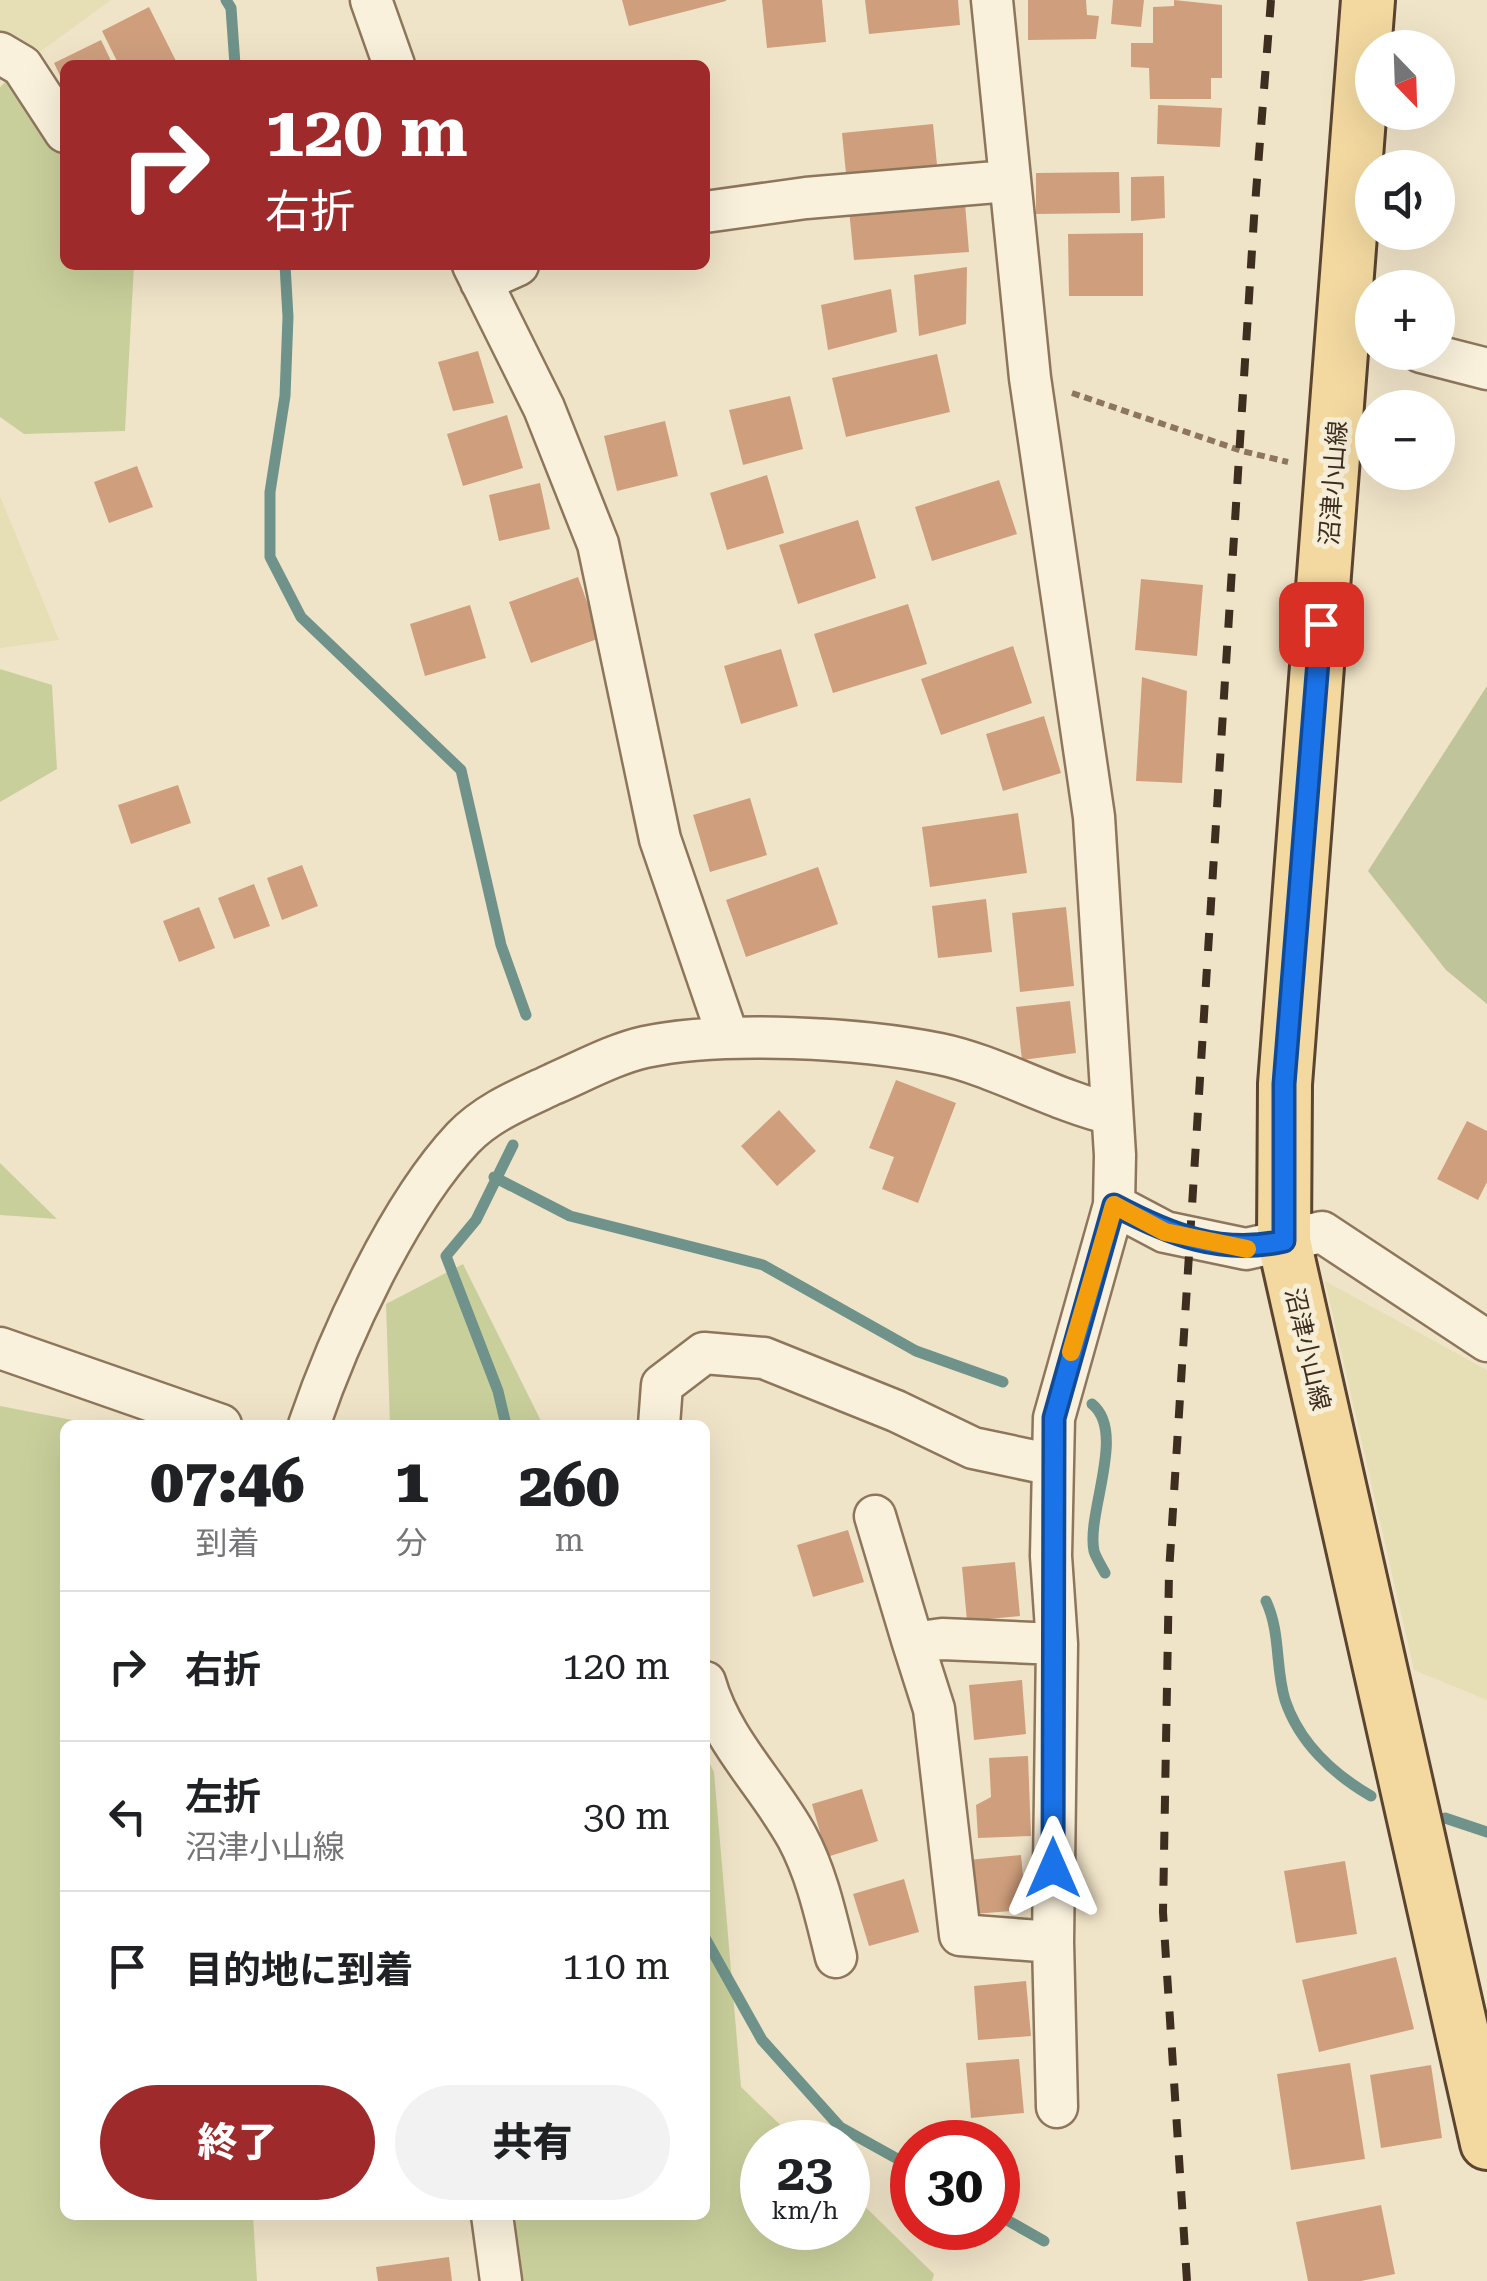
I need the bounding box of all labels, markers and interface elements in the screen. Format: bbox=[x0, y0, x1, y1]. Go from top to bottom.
north arrow bbox=[1355, 30, 1455, 130]
map controls bbox=[1355, 30, 1455, 490]
text: 120 m bbox=[265, 91, 468, 173]
icon: right bbox=[100, 100, 230, 230]
button: sound bbox=[1355, 150, 1455, 250]
text: 右折 bbox=[265, 185, 355, 238]
button: + bbox=[1355, 270, 1455, 370]
button: − bbox=[1355, 390, 1455, 490]
street label: 沼津小山線 bbox=[1315, 420, 1352, 546]
pin bbox=[1279, 582, 1364, 667]
icon: arrive bbox=[1294, 597, 1349, 652]
street label: 沼津小山線 bbox=[1279, 1285, 1336, 1413]
text: 07:46 bbox=[150, 1446, 305, 1517]
text: 1 bbox=[395, 1446, 429, 1517]
text: 260 bbox=[519, 1450, 620, 1521]
text: m bbox=[555, 1521, 584, 1559]
text: 到着 bbox=[195, 1524, 259, 1562]
text: 分 bbox=[396, 1524, 428, 1562]
icon: right bbox=[100, 1639, 155, 1694]
text: 120 m bbox=[562, 1644, 670, 1688]
text: 右折 bbox=[185, 1648, 261, 1692]
text: 左折 bbox=[185, 1775, 261, 1819]
icon: left bbox=[100, 1789, 155, 1844]
text: 30 m bbox=[583, 1794, 670, 1838]
position arrow bbox=[1001, 1816, 1105, 1920]
text: 沼津小山線 bbox=[185, 1828, 345, 1866]
icon: arrive bbox=[100, 1939, 155, 1994]
text: 110 m bbox=[562, 1944, 670, 1988]
text: 目的地に到着 bbox=[185, 1948, 413, 1992]
button: 終了 bbox=[100, 2085, 375, 2200]
button: 共有 bbox=[395, 2085, 670, 2200]
speed limit sign: 30 bbox=[890, 2120, 1020, 2250]
text: 23 bbox=[777, 2144, 833, 2202]
text: km/h bbox=[772, 2196, 838, 2225]

